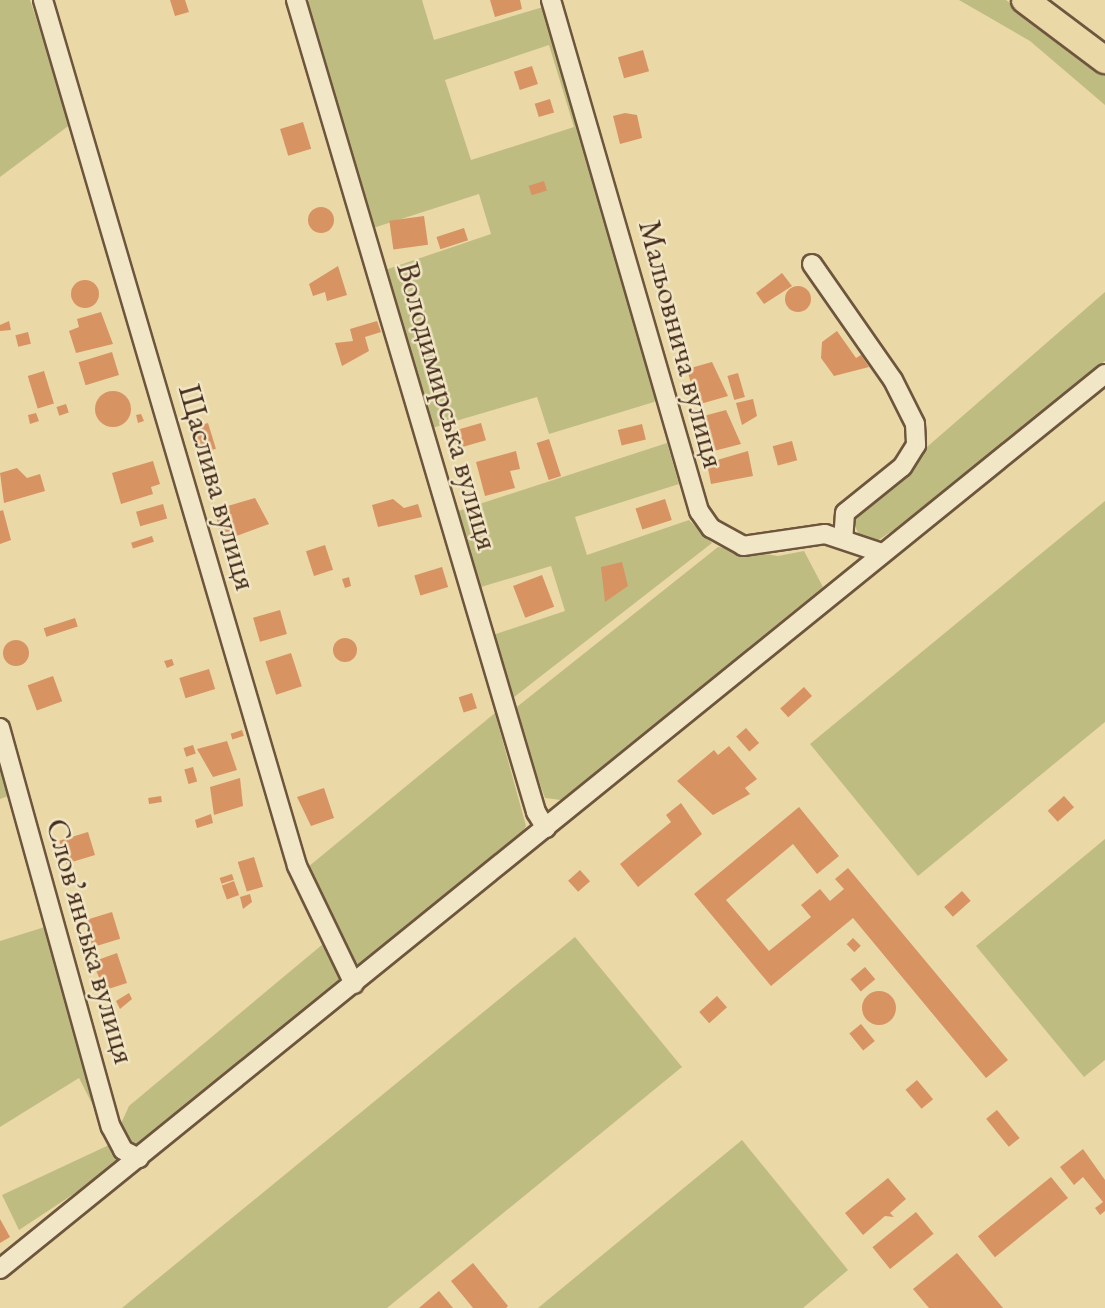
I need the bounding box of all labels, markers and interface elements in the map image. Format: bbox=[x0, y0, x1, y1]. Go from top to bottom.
street label: Мальовнича вулиця bbox=[630, 216, 734, 472]
street label: Володимирська вулиця bbox=[389, 258, 507, 554]
street label: Щаслива вулиця bbox=[170, 380, 266, 594]
street label: Словʼянська вулиця bbox=[38, 814, 144, 1068]

